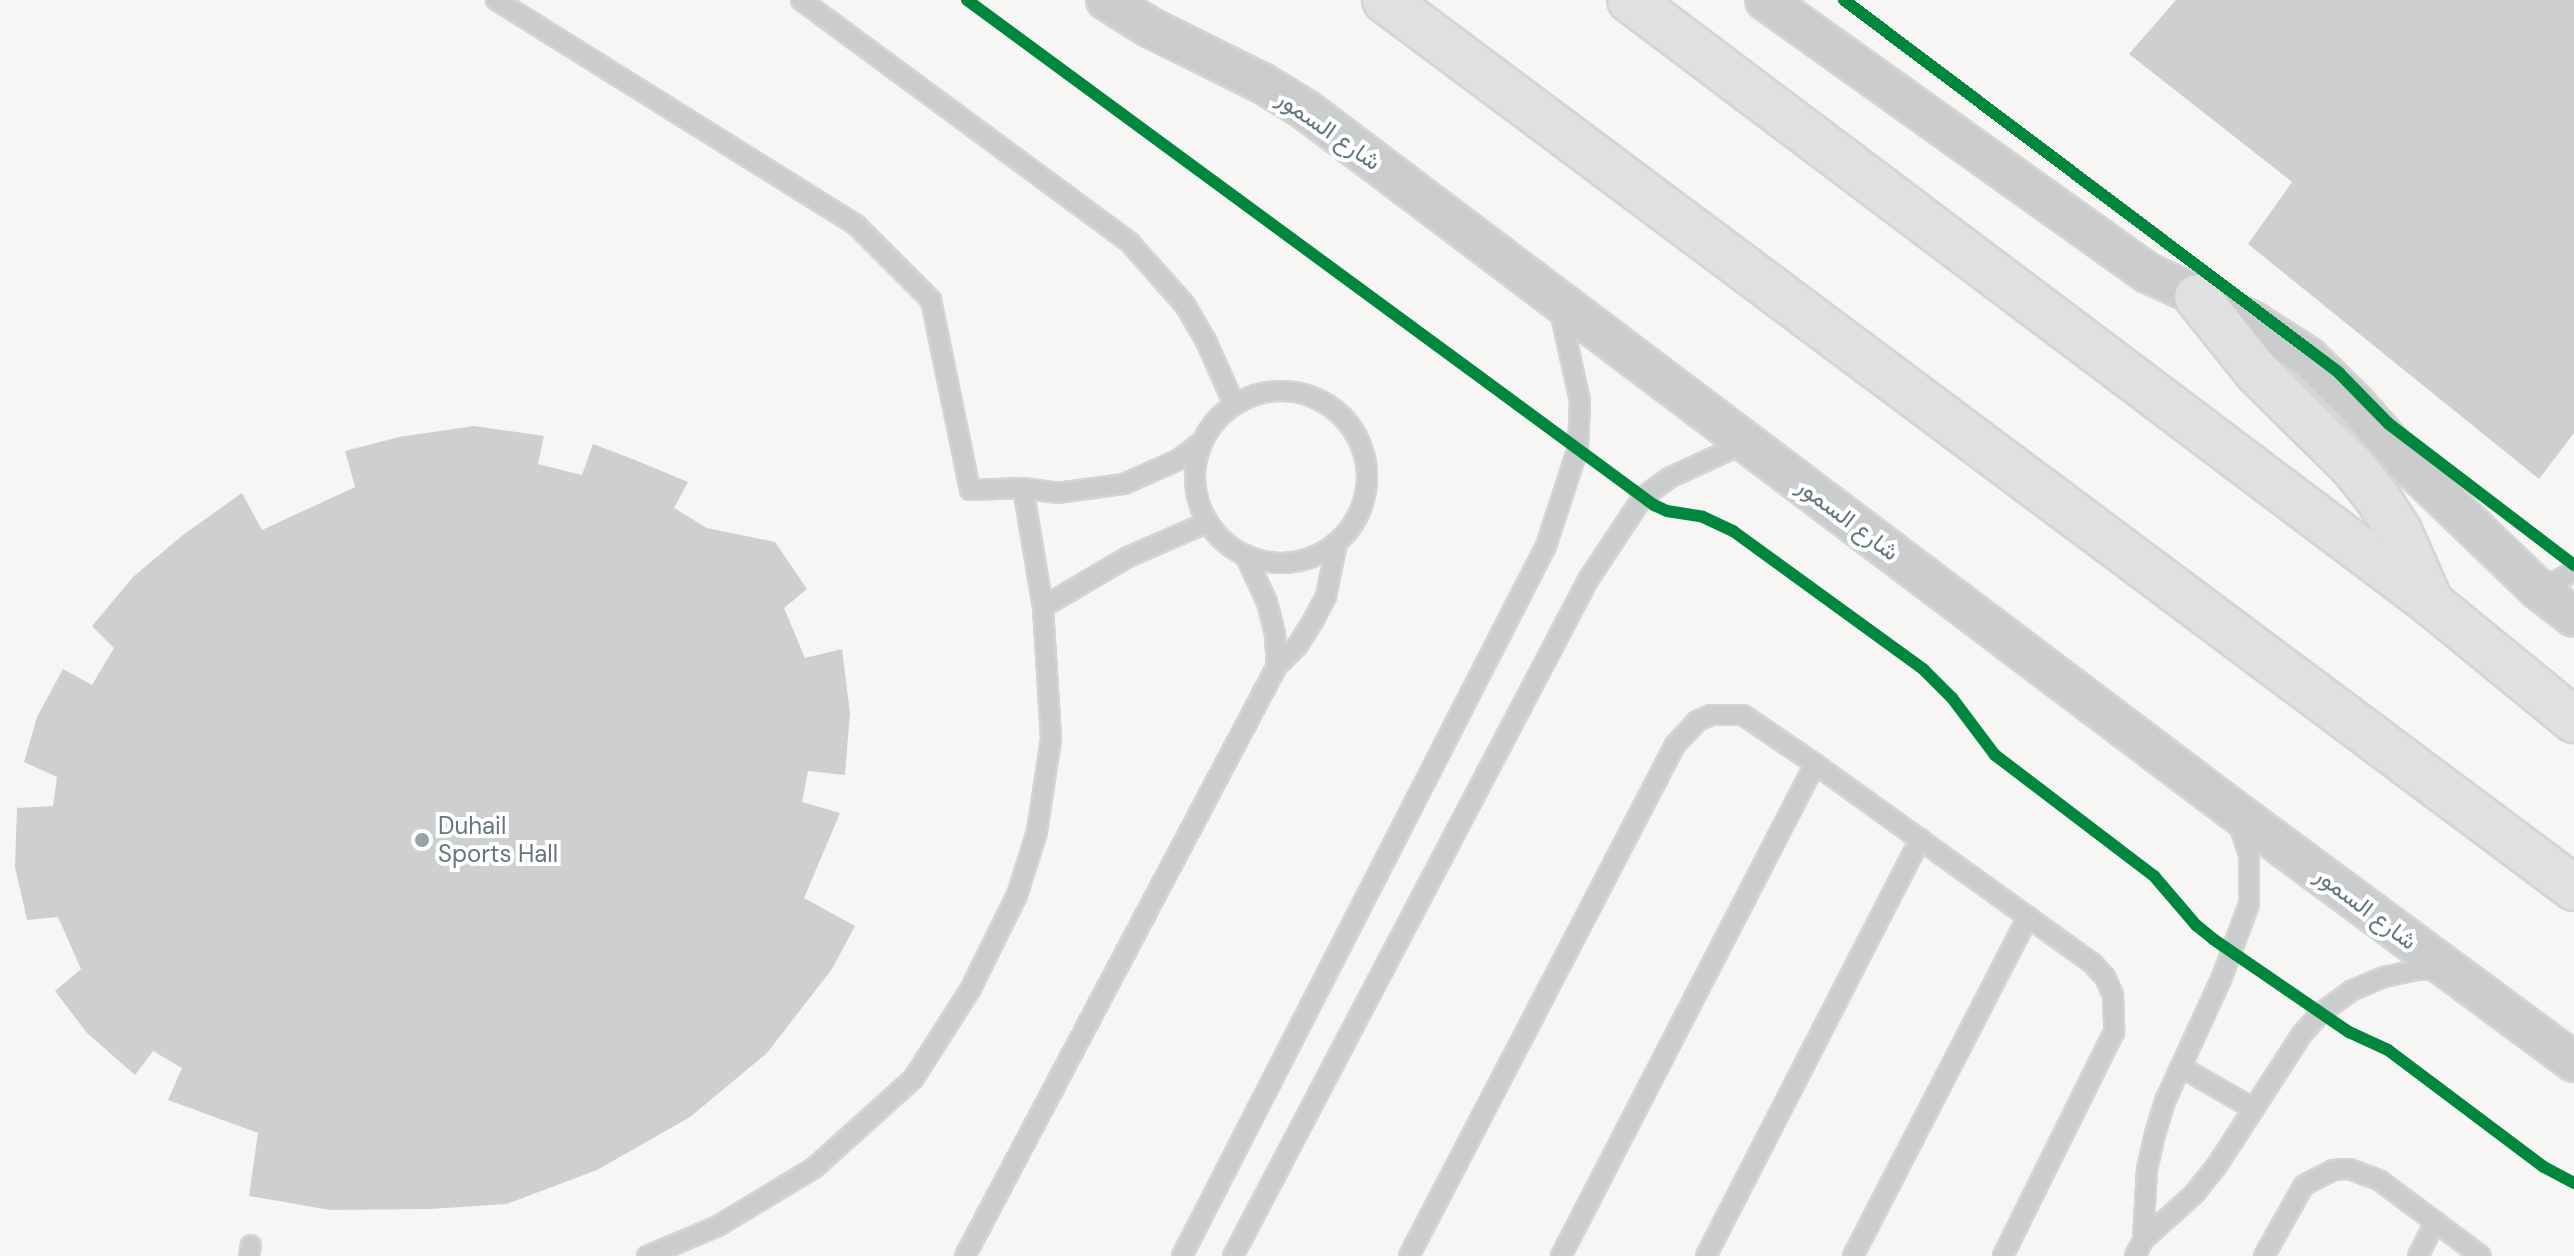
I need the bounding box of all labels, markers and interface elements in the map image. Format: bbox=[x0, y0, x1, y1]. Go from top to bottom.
street label: شارع السمور bbox=[1272, 84, 1386, 176]
street label: شارع السمور bbox=[1791, 471, 1905, 567]
place label: Duhail Sports Hall bbox=[438, 812, 558, 868]
marker: Duhail Sports Hall bbox=[413, 831, 431, 849]
street label: شارع السمور bbox=[2309, 860, 2423, 956]

